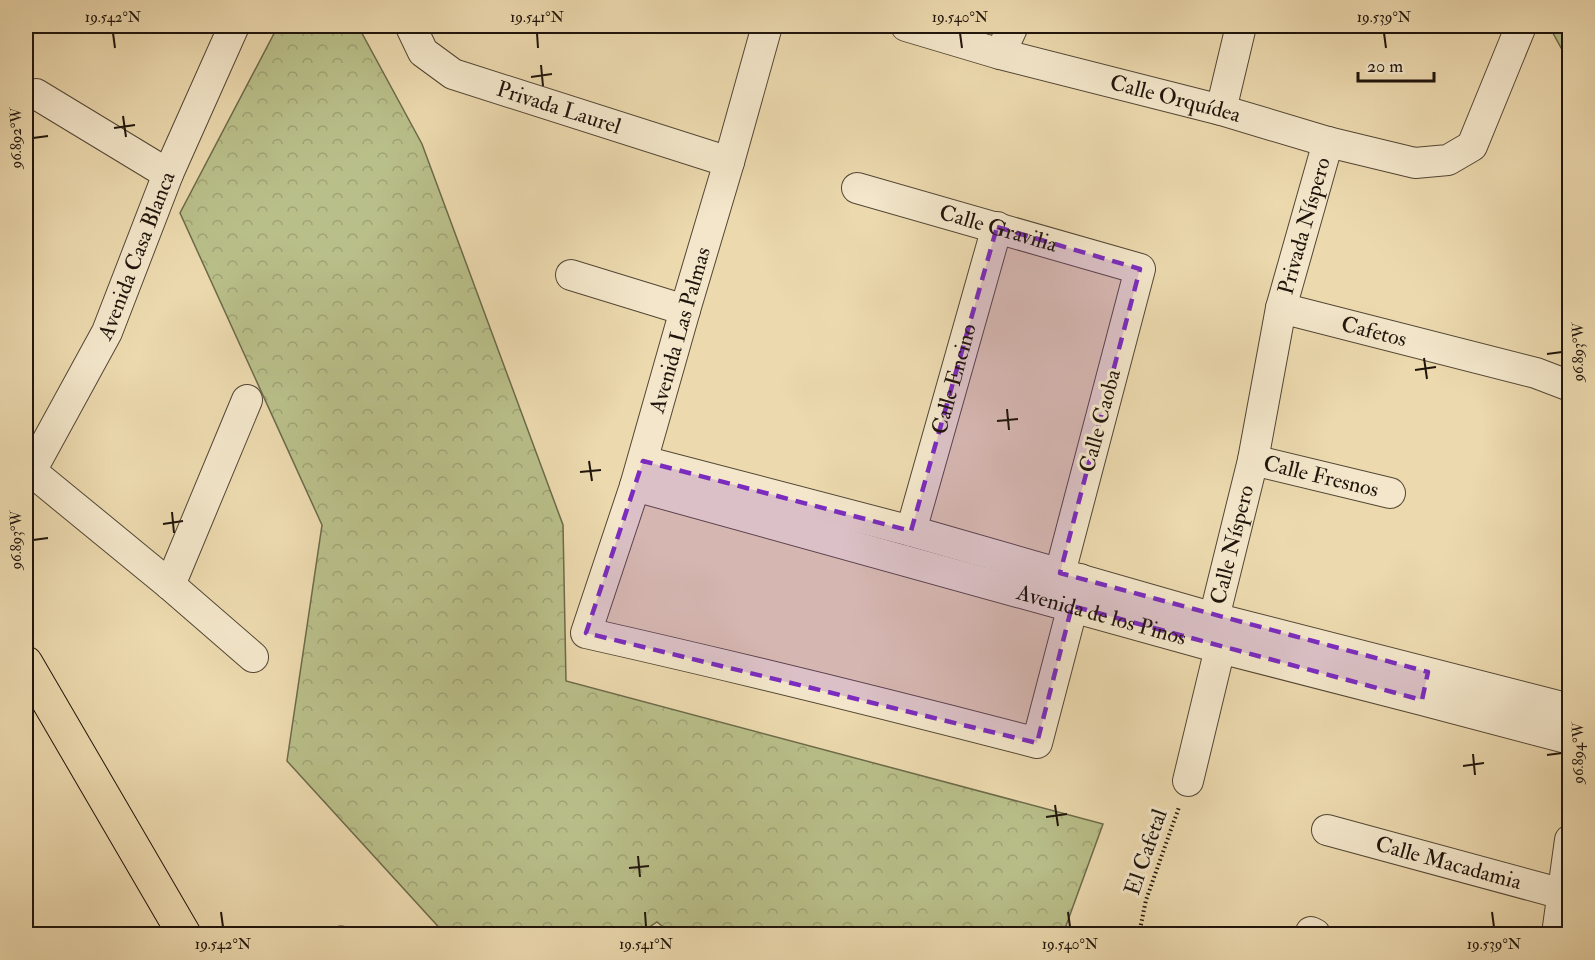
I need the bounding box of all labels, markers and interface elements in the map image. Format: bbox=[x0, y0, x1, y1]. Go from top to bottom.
text: 19.542°N bbox=[85, 8, 142, 27]
text: 19.541°N bbox=[510, 8, 565, 27]
text: 19.540°N bbox=[932, 8, 989, 27]
text: 19.539°N bbox=[1357, 8, 1412, 27]
scale bar bbox=[1358, 45, 1434, 83]
text: 20 m bbox=[1367, 55, 1403, 78]
street label: Calle Orquídea bbox=[1107, 68, 1245, 129]
street label: Privada Laurel bbox=[493, 75, 625, 141]
text: 96.892°W bbox=[7, 107, 26, 170]
street label: Privada Níspero bbox=[1272, 154, 1337, 298]
street label: Avenida Casa Blanca bbox=[91, 167, 182, 346]
street label: Calle Gravilia bbox=[936, 198, 1061, 259]
street label: Avenida Las Palmas bbox=[643, 244, 717, 417]
street label: Cafetos bbox=[1338, 310, 1410, 353]
street label: Calle Encino bbox=[925, 320, 983, 438]
text: 96.893°W bbox=[1569, 322, 1588, 383]
street label: Calle Caoba bbox=[1073, 365, 1127, 476]
street label: Calle Fresnos bbox=[1261, 449, 1382, 504]
street label: Calle Níspero bbox=[1204, 482, 1260, 607]
text: 96.893°W bbox=[7, 510, 26, 571]
street label: Avenida de los Pinos bbox=[1013, 578, 1189, 652]
text: 96.894°W bbox=[1569, 722, 1588, 785]
street label: El Cafetal bbox=[1118, 805, 1174, 899]
street label: Calle Macadamia bbox=[1372, 830, 1526, 896]
text: 19.542°N bbox=[195, 935, 252, 954]
text: 19.541°N bbox=[619, 935, 674, 954]
text: 19.540°N bbox=[1042, 935, 1099, 954]
text: 19.539°N bbox=[1467, 935, 1522, 954]

